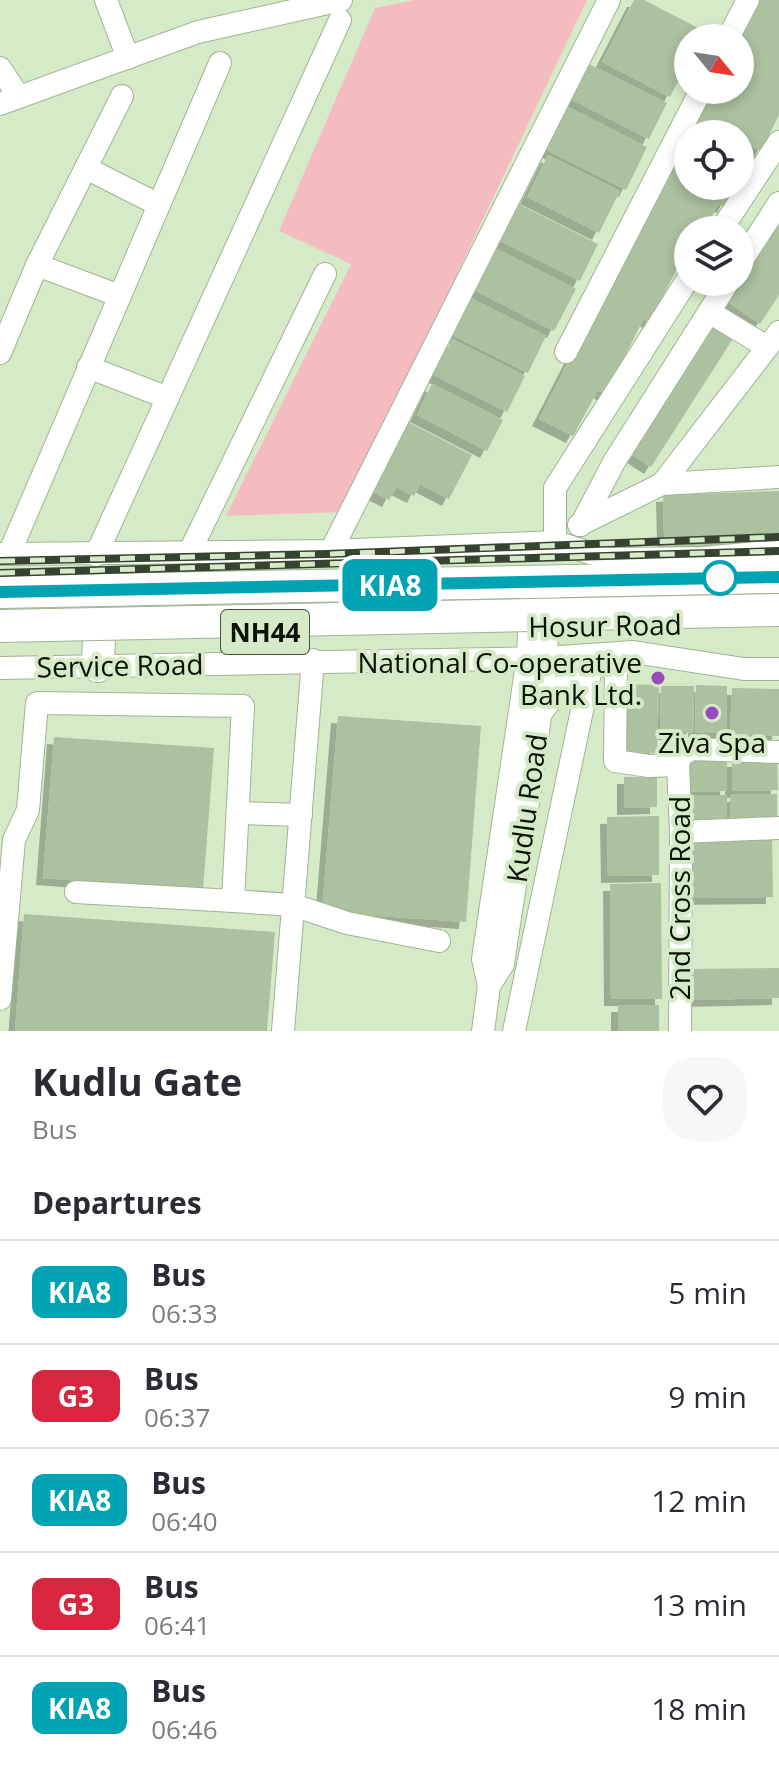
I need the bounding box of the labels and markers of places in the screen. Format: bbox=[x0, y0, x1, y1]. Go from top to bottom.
unlabelled marker bbox=[703, 561, 737, 595]
place label: National Co-operative Bank Ltd. bbox=[357, 643, 642, 713]
marker: National Co-operative Bank Ltd. bbox=[649, 669, 667, 687]
marker: Ziva Spa bbox=[703, 704, 721, 722]
place label: Ziva Spa bbox=[658, 723, 766, 761]

